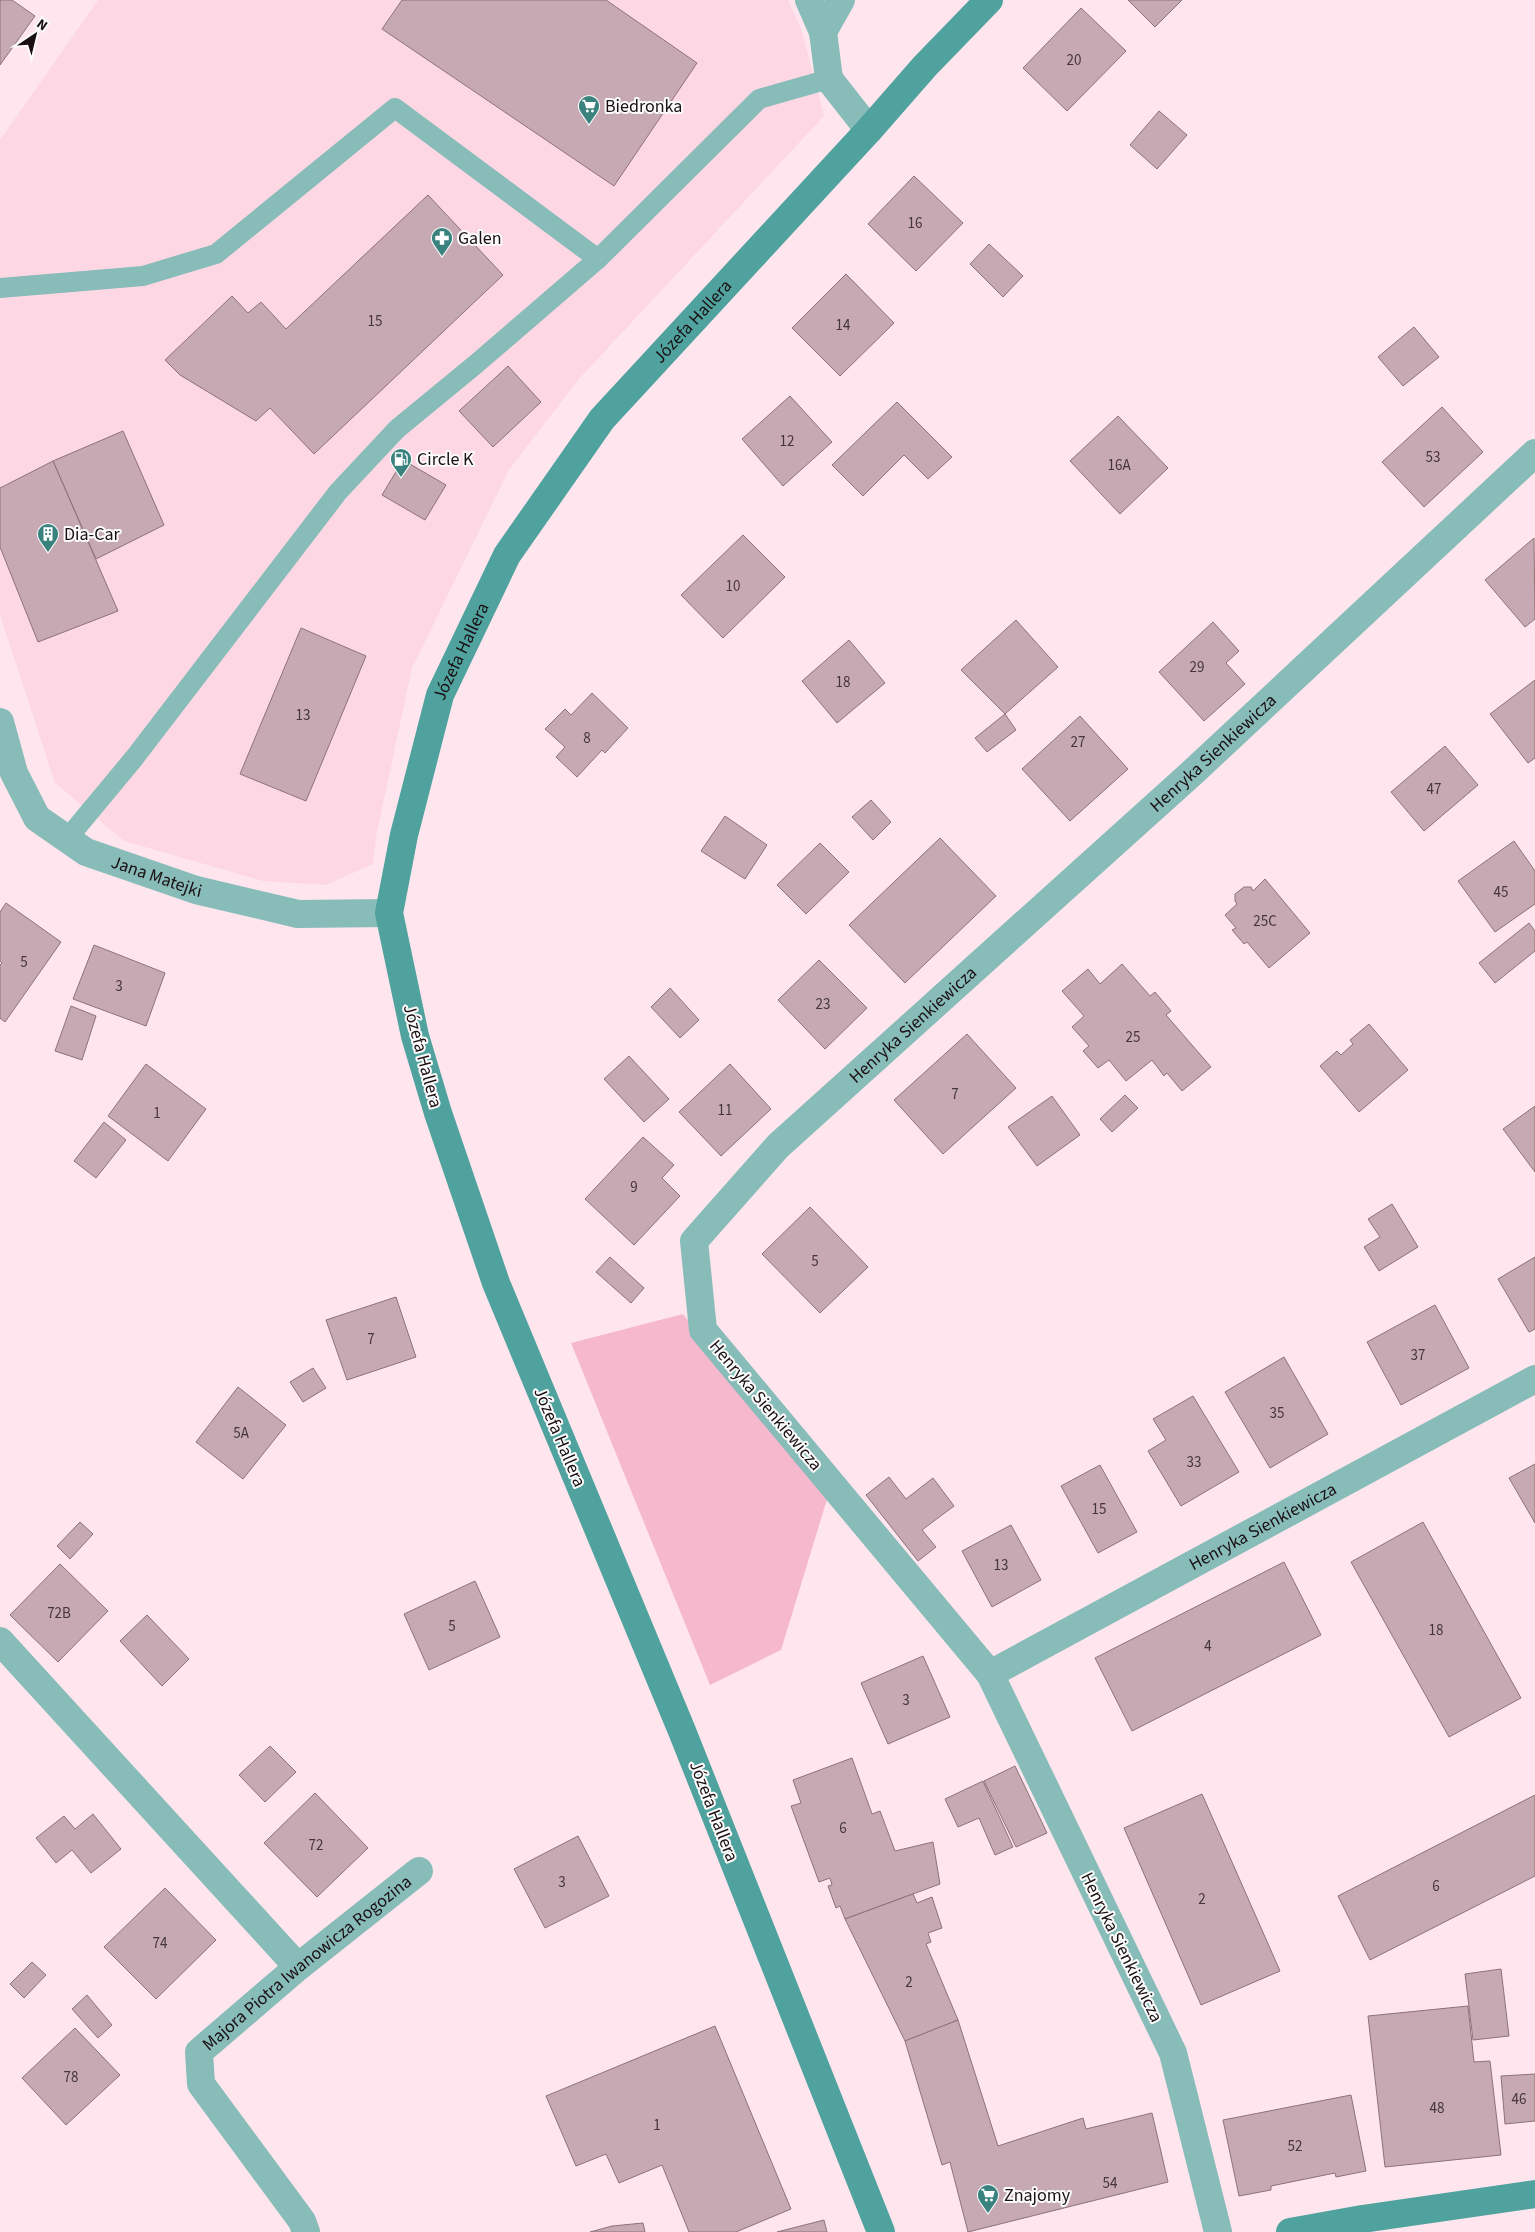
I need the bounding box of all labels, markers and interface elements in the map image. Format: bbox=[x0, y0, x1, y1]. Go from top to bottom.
north arrow bbox=[10, 10, 60, 60]
text: N bbox=[32, 14, 51, 36]
house number: 20 bbox=[1067, 50, 1081, 71]
supermarket icon: Biedronka bbox=[577, 94, 601, 125]
place label: Biedronka bbox=[605, 94, 682, 119]
house number: 16 bbox=[908, 213, 922, 234]
pharmacy icon: Galen bbox=[430, 226, 454, 257]
place label: Galen bbox=[458, 226, 502, 251]
street label: Józefa Hallera bbox=[647, 274, 738, 369]
house number: 15 bbox=[368, 311, 382, 332]
house number: 14 bbox=[836, 315, 851, 336]
house number: 12 bbox=[780, 431, 794, 452]
fuel station icon: Circle K bbox=[389, 447, 413, 478]
place label: Circle K bbox=[417, 447, 474, 472]
house number: 53 bbox=[1426, 447, 1440, 468]
house number: 16A bbox=[1107, 455, 1131, 476]
building icon: Dia-Car bbox=[36, 522, 60, 553]
place label: Dia-Car bbox=[64, 522, 121, 547]
house number: 10 bbox=[726, 576, 740, 597]
street label: Józefa Hallera bbox=[427, 599, 495, 703]
house number: 29 bbox=[1190, 657, 1204, 678]
house number: 18 bbox=[836, 672, 850, 693]
street label: Henryka Sienkiewicza bbox=[1144, 688, 1282, 818]
house number: 13 bbox=[296, 705, 310, 726]
house number: 8 bbox=[583, 728, 591, 749]
house number: 27 bbox=[1071, 732, 1085, 753]
house number: 47 bbox=[1427, 779, 1441, 800]
street label: Jana Matejki bbox=[108, 850, 205, 904]
house number: 45 bbox=[1494, 882, 1508, 903]
house number: 25C bbox=[1253, 911, 1277, 932]
house number: 5 bbox=[20, 952, 28, 973]
street label: Henryka Sienkiewicza bbox=[844, 961, 982, 1089]
house number: 3 bbox=[115, 976, 123, 997]
house number: 23 bbox=[816, 994, 830, 1015]
street label: Józefa Hallera bbox=[397, 1002, 448, 1111]
house number: 25 bbox=[1126, 1027, 1140, 1048]
house number: 7 bbox=[951, 1084, 959, 1105]
house number: 11 bbox=[718, 1100, 732, 1121]
house number: 1 bbox=[153, 1103, 161, 1124]
house number: 9 bbox=[630, 1177, 638, 1198]
house number: 5 bbox=[811, 1251, 819, 1272]
house number: 7 bbox=[367, 1329, 375, 1350]
street label: Henryka Sienkiewicza bbox=[703, 1334, 828, 1476]
house number: 37 bbox=[1411, 1345, 1425, 1366]
street label: Józefa Hallera bbox=[527, 1384, 592, 1491]
house number: 35 bbox=[1270, 1403, 1284, 1424]
house number: 5A bbox=[233, 1423, 250, 1444]
house number: 33 bbox=[1187, 1452, 1201, 1473]
street label: Henryka Sienkiewicza bbox=[1185, 1477, 1341, 1577]
house number: 15 bbox=[1092, 1499, 1106, 1520]
house number: 13 bbox=[994, 1555, 1008, 1576]
house number: 72B bbox=[47, 1603, 71, 1624]
house number: 5 bbox=[448, 1616, 456, 1637]
house number: 18 bbox=[1429, 1620, 1443, 1641]
house number: 4 bbox=[1204, 1636, 1212, 1657]
house number: 3 bbox=[902, 1690, 910, 1711]
street label: Józefa Hallera bbox=[683, 1757, 744, 1865]
house number: 6 bbox=[839, 1818, 847, 1839]
house number: 72 bbox=[309, 1835, 323, 1856]
street label: Henryka Sienkiewicza bbox=[1074, 1868, 1169, 2026]
street label: Majora Piotra Iwanowicza Rogozina bbox=[197, 1869, 417, 2057]
house number: 3 bbox=[558, 1872, 566, 1893]
house number: 6 bbox=[1432, 1876, 1440, 1897]
house number: 2 bbox=[1198, 1889, 1206, 1910]
house number: 74 bbox=[153, 1933, 168, 1954]
house number: 2 bbox=[905, 1972, 913, 1993]
house number: 78 bbox=[64, 2067, 78, 2088]
house number: 46 bbox=[1512, 2089, 1526, 2110]
house number: 48 bbox=[1430, 2098, 1444, 2119]
house number: 1 bbox=[653, 2115, 661, 2136]
house number: 52 bbox=[1288, 2136, 1302, 2157]
house number: 54 bbox=[1103, 2173, 1118, 2194]
supermarket icon: Znajomy bbox=[976, 2183, 1000, 2214]
place label: Znajomy bbox=[1004, 2183, 1071, 2208]

